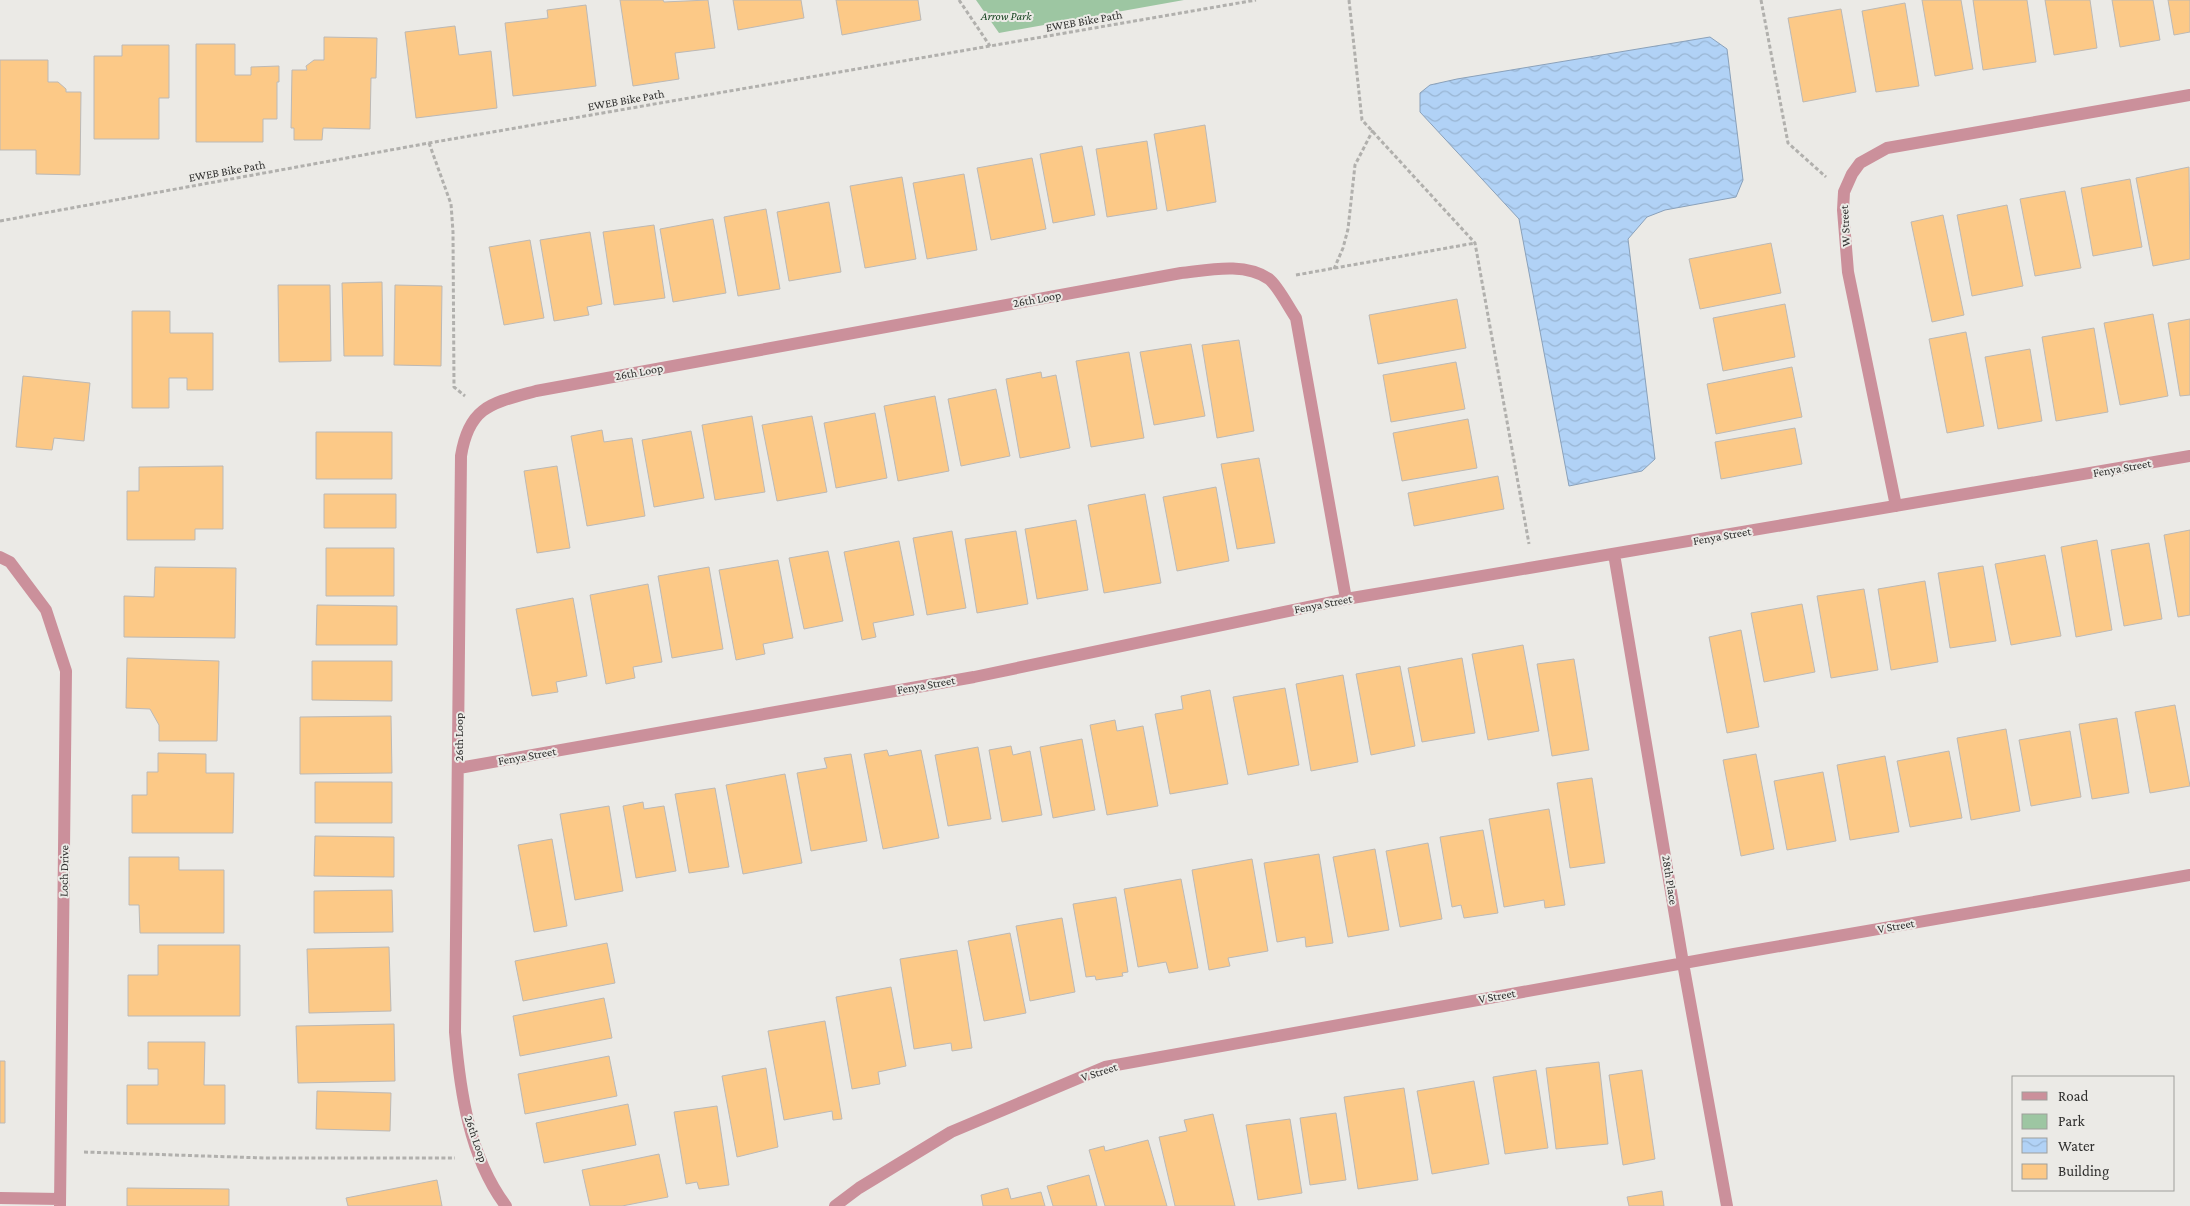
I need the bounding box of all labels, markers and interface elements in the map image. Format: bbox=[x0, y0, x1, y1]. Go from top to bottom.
street label: EWEB Bike Path bbox=[1045, 7, 1124, 35]
park label: Arrow Park bbox=[980, 9, 1032, 23]
street label: EWEB Bike Path bbox=[587, 86, 666, 114]
street label: EWEB Bike Path bbox=[188, 157, 267, 185]
street label: W Street bbox=[1837, 204, 1853, 247]
street label: 26th Loop bbox=[1012, 288, 1062, 310]
street label: 26th Loop bbox=[614, 361, 664, 383]
street label: Fenya Street bbox=[2092, 456, 2153, 480]
street label: Fenya Street bbox=[1692, 524, 1753, 548]
street label: Fenya Street bbox=[1293, 591, 1354, 616]
street label: Fenya Street bbox=[896, 673, 957, 697]
street label: 26th Loop bbox=[452, 713, 466, 761]
street label: Fenya Street bbox=[497, 744, 558, 768]
street label: Loch Drive bbox=[57, 845, 71, 897]
street label: 28th Place bbox=[1659, 854, 1681, 906]
street label: V Street bbox=[1876, 916, 1917, 936]
street label: V Street bbox=[1477, 986, 1518, 1006]
street label: V Street bbox=[1079, 1059, 1120, 1084]
legend bbox=[2012, 1076, 2175, 1191]
text: Road bbox=[2058, 1088, 2089, 1104]
text: Park bbox=[2058, 1113, 2085, 1129]
street label: 26th Loop bbox=[461, 1114, 491, 1164]
text: Water bbox=[2058, 1138, 2095, 1154]
text: Building bbox=[2058, 1163, 2109, 1180]

